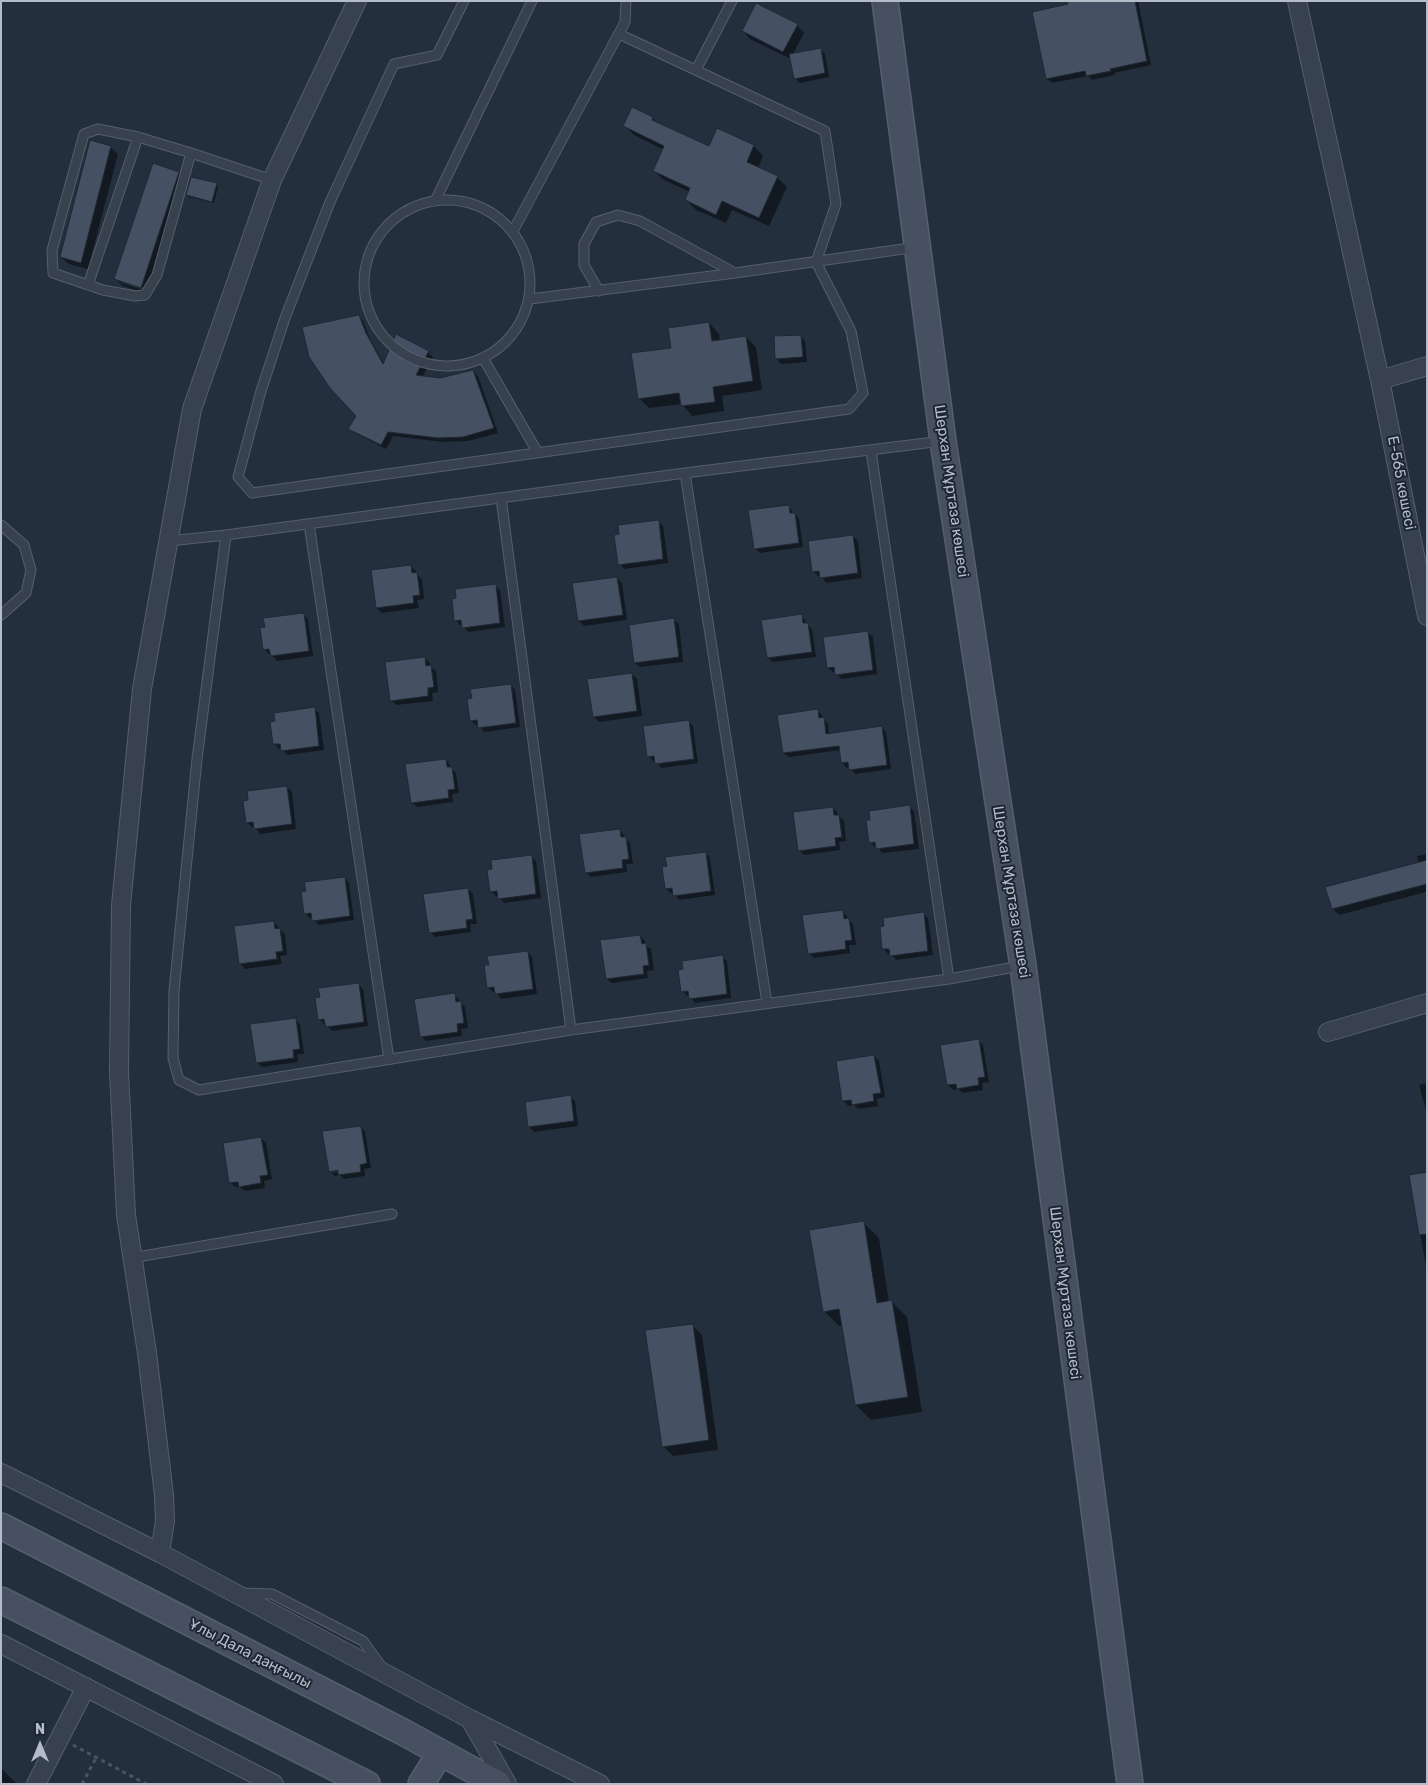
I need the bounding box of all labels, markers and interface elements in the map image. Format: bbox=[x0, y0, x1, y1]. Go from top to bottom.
street label: Шерхан Мұртаза көшесі bbox=[930, 404, 972, 578]
street label: Е-565 көшесі bbox=[1383, 435, 1419, 531]
street label: Шерхан Мұртаза көшесі bbox=[988, 805, 1034, 979]
street label: Шерхан Мұртаза көшесі bbox=[1045, 1206, 1085, 1380]
street label: Ұлы Дала даңғылы bbox=[186, 1615, 314, 1693]
north arrow bbox=[15, 1720, 65, 1770]
text: N bbox=[35, 1721, 45, 1738]

